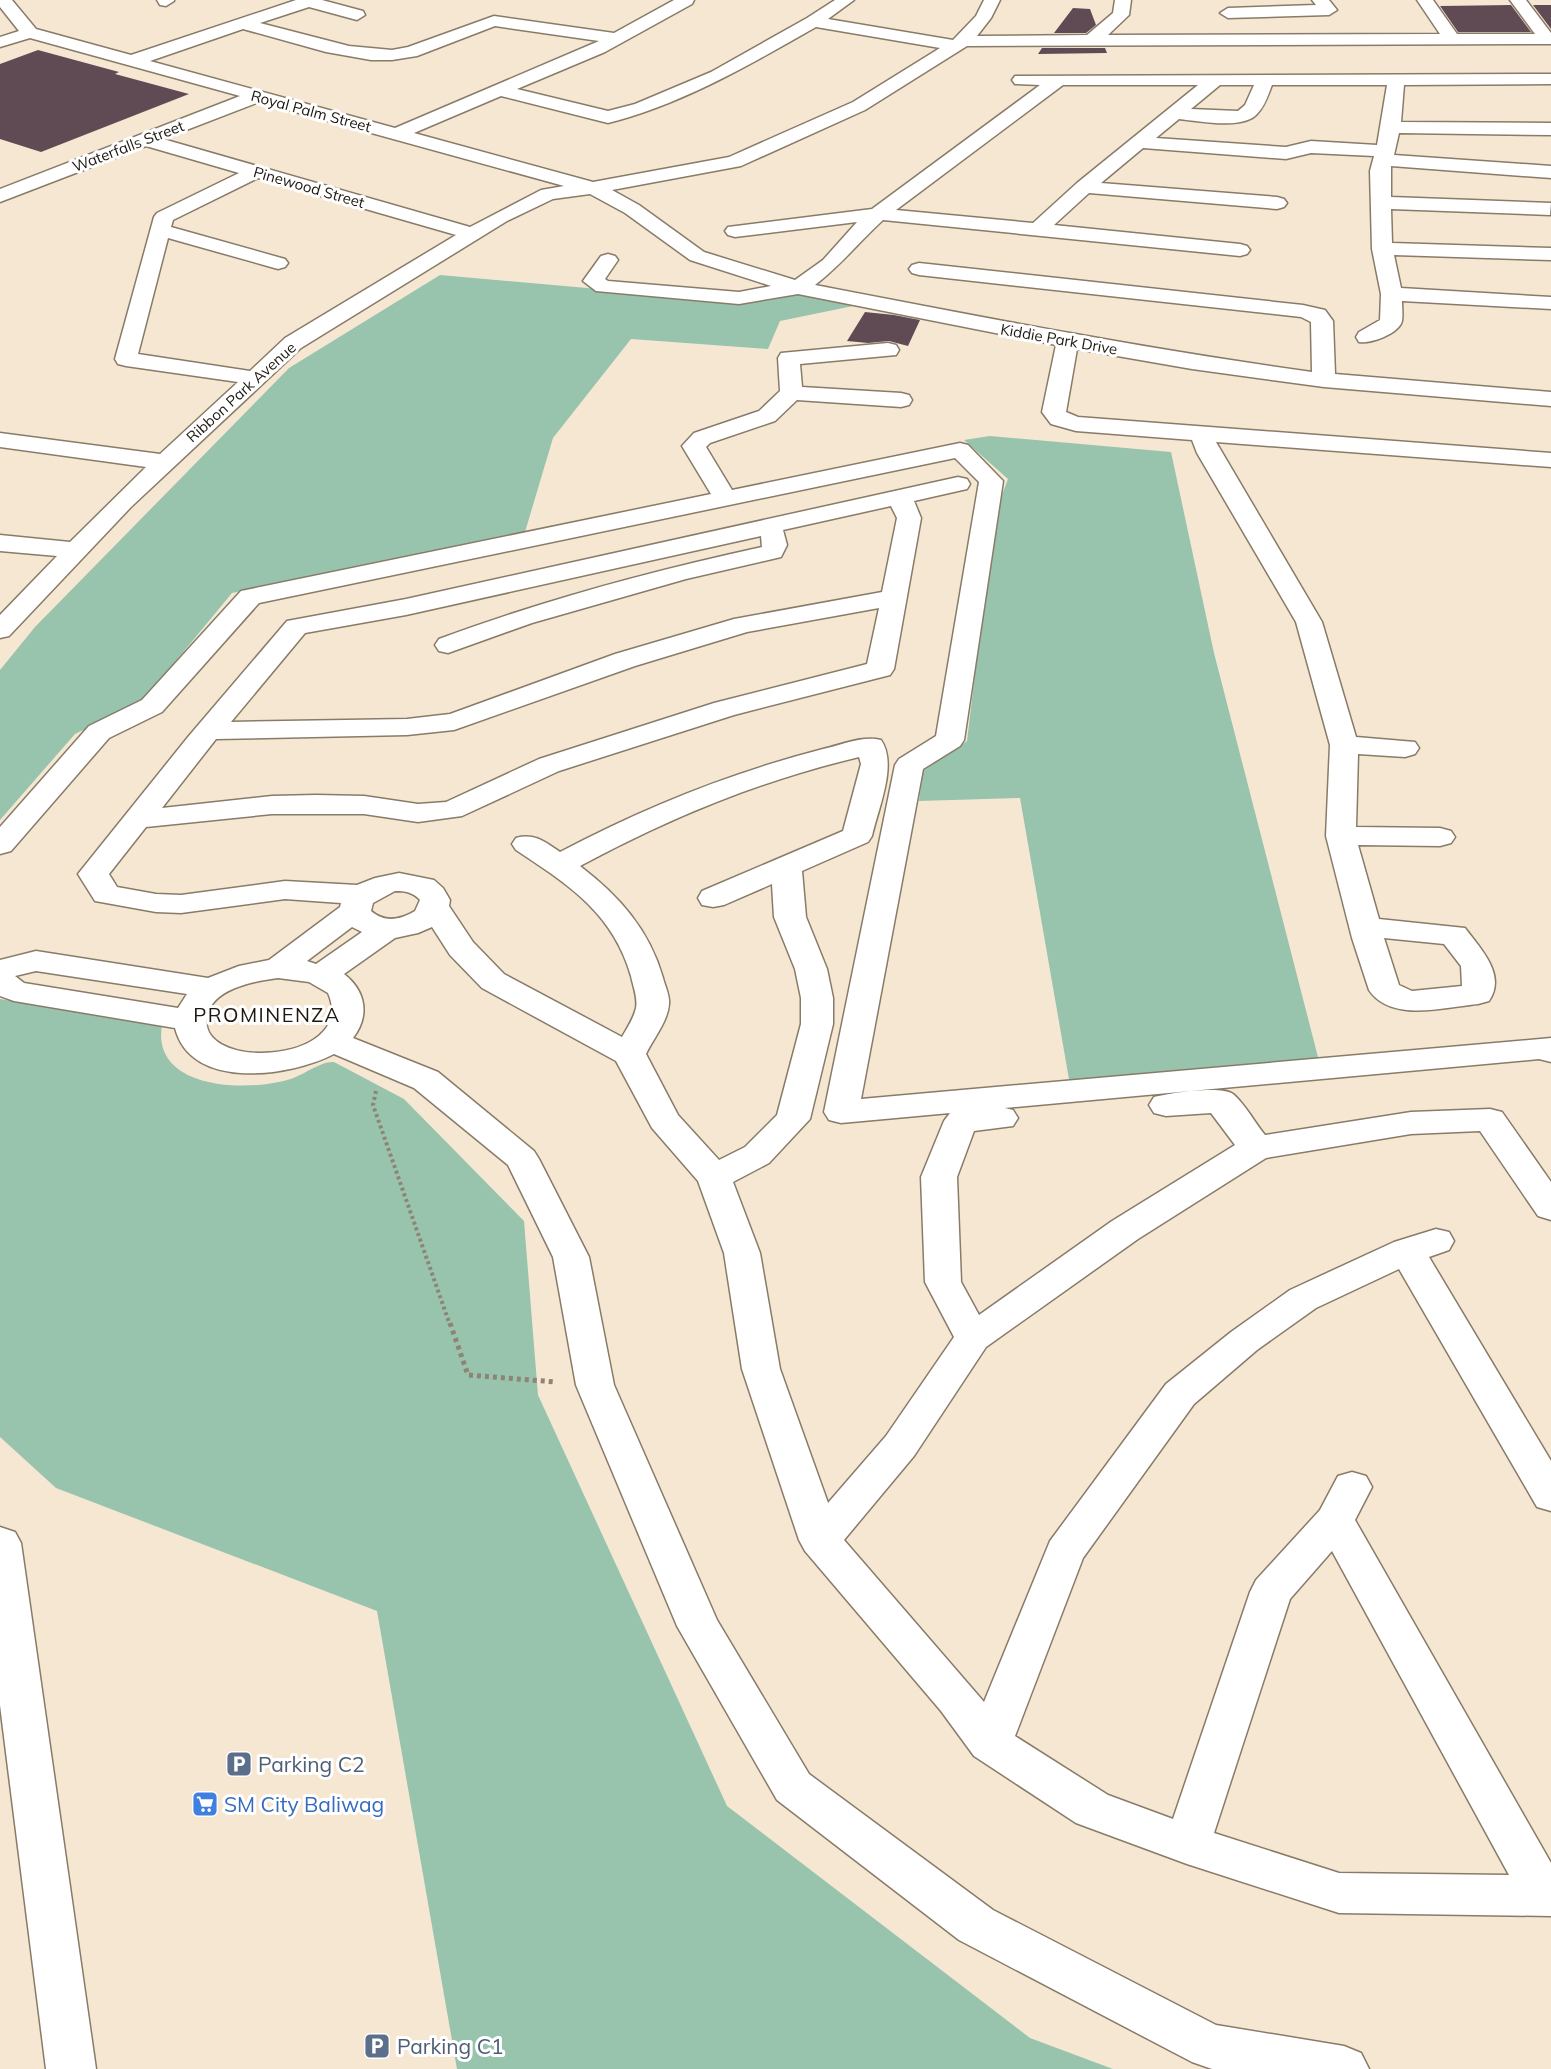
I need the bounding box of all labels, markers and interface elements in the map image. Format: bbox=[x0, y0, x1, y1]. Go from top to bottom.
street label: Royal Palm Street bbox=[249, 86, 373, 136]
street label: Waterfalls Street bbox=[70, 116, 186, 176]
street label: Pinewood Street bbox=[251, 162, 367, 212]
street label: Kiddie Park Drive bbox=[999, 319, 1119, 359]
street label: Ribbon Park Avenue bbox=[182, 338, 300, 446]
district label: PROMINENZA bbox=[193, 1002, 341, 1027]
parking icon: Parking C2 bbox=[224, 1749, 254, 1779]
place label: Parking C2 bbox=[258, 1751, 365, 1777]
supermarket icon: SM City Baliwag bbox=[190, 1789, 220, 1819]
place label: SM City Baliwag bbox=[224, 1791, 384, 1817]
parking icon: Parking C1 bbox=[362, 2031, 392, 2061]
place label: Parking C1 bbox=[397, 2033, 504, 2059]

